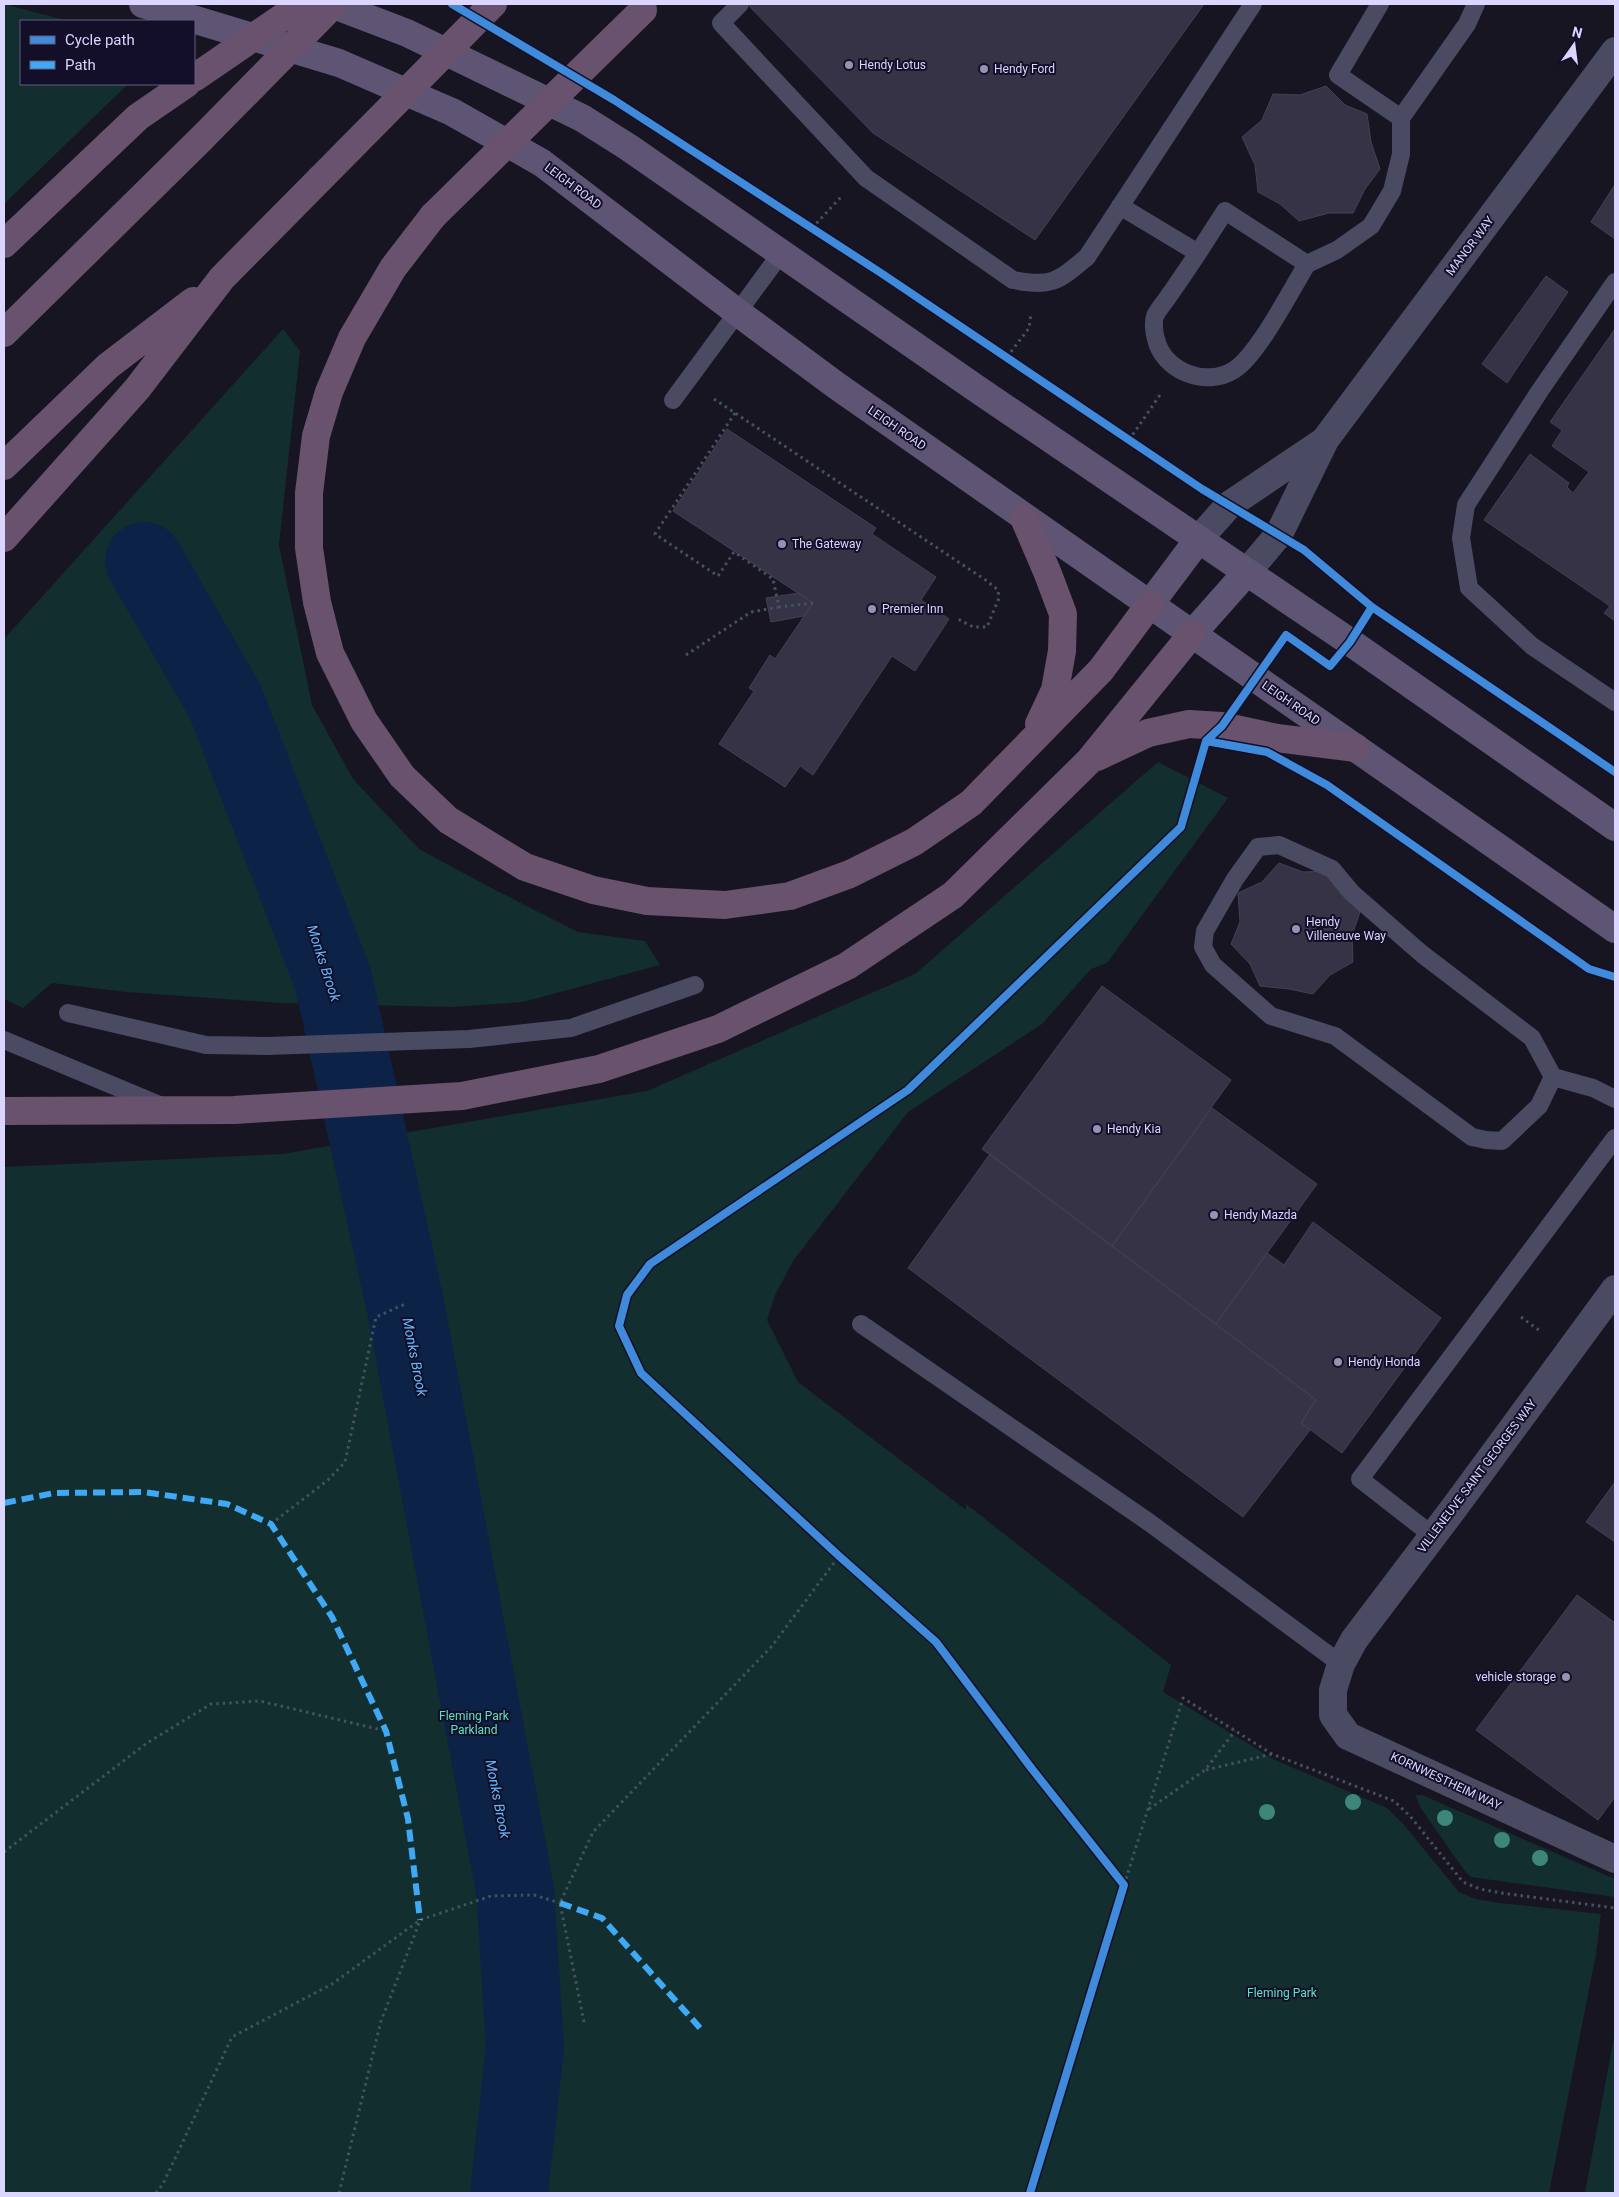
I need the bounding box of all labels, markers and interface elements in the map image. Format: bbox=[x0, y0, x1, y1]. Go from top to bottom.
legend bbox=[20, 20, 195, 85]
north arrow bbox=[1549, 20, 1599, 70]
text: N bbox=[1570, 23, 1584, 41]
text: Cycle path bbox=[65, 31, 135, 49]
text: Path bbox=[65, 56, 96, 74]
place label: Hendy Lotus bbox=[859, 58, 926, 72]
marker: Hendy Lotus bbox=[843, 59, 855, 71]
place label: Hendy Ford bbox=[994, 62, 1055, 76]
marker: Hendy Ford bbox=[978, 63, 990, 75]
street label: LEIGH ROAD bbox=[542, 160, 604, 212]
street label: MANOR WAY bbox=[1443, 213, 1497, 278]
street label: LEIGH ROAD bbox=[865, 403, 929, 453]
place label: The Gateway bbox=[792, 537, 862, 551]
marker: The Gateway bbox=[776, 538, 788, 550]
place label: Premier Inn bbox=[882, 602, 943, 616]
marker: Premier Inn bbox=[866, 603, 878, 615]
street label: LEIGH ROAD bbox=[1259, 678, 1323, 728]
place label: Hendy Villeneuve Way bbox=[1306, 915, 1386, 943]
water label: Monks Brook bbox=[304, 923, 344, 1004]
marker: Hendy Villeneuve Way bbox=[1290, 923, 1302, 935]
place label: Hendy Kia bbox=[1107, 1122, 1161, 1136]
marker: Hendy Kia bbox=[1091, 1123, 1103, 1135]
place label: Hendy Mazda bbox=[1224, 1208, 1297, 1222]
marker: Hendy Mazda bbox=[1208, 1209, 1220, 1221]
water label: Monks Brook bbox=[400, 1316, 431, 1399]
place label: Hendy Honda bbox=[1348, 1355, 1420, 1369]
marker: Hendy Honda bbox=[1332, 1356, 1344, 1368]
street label: VILLENEUVE SAINT GEORGES WAY bbox=[1415, 1396, 1540, 1555]
place label: vehicle storage bbox=[1476, 1670, 1556, 1684]
marker: vehicle storage bbox=[1560, 1671, 1572, 1683]
park label: Fleming Park Parkland bbox=[439, 1709, 510, 1737]
street label: KORNWESTHEIM WAY bbox=[1389, 1749, 1504, 1813]
water label: Monks Brook bbox=[483, 1758, 514, 1841]
park label: Fleming Park bbox=[1247, 1986, 1318, 2000]

